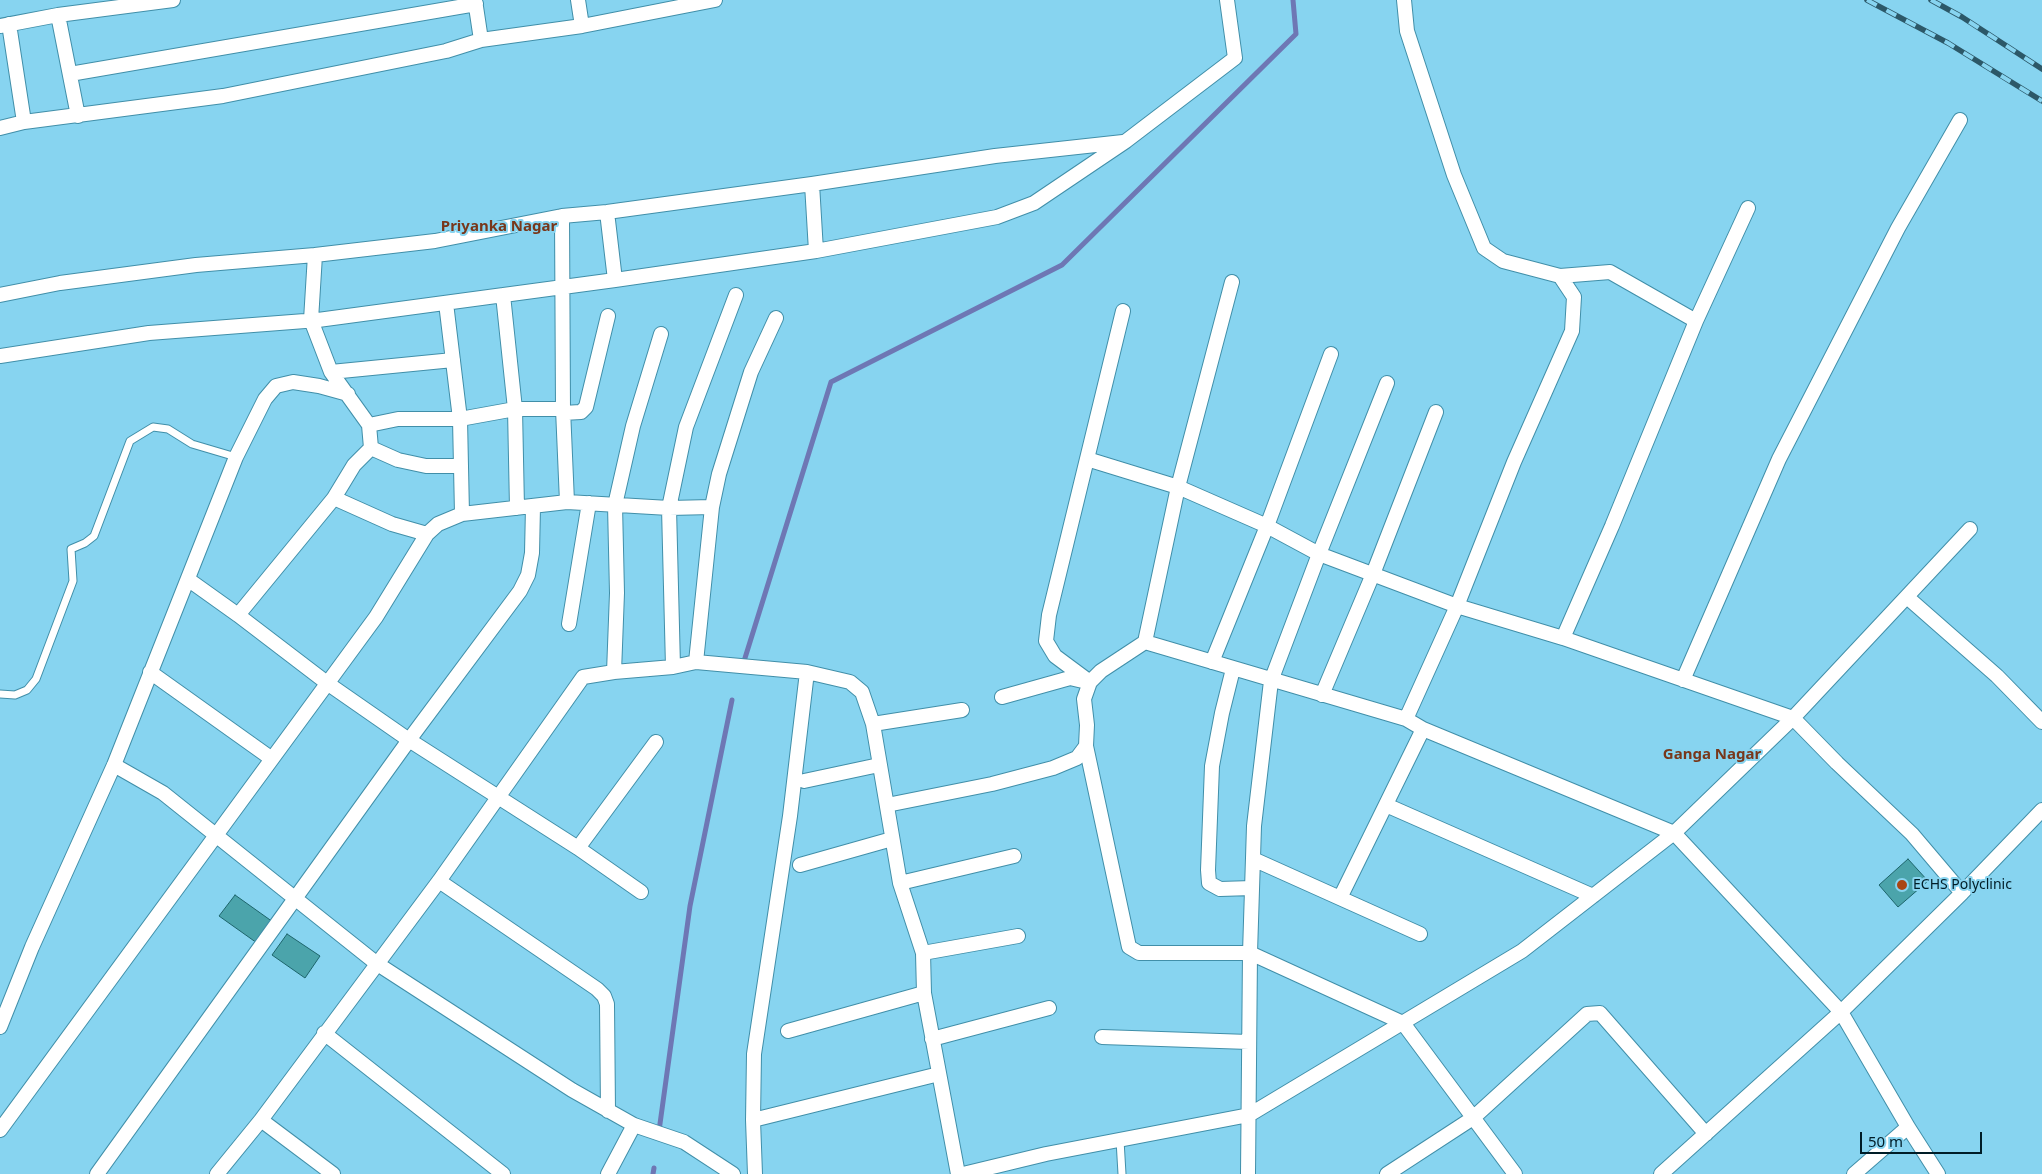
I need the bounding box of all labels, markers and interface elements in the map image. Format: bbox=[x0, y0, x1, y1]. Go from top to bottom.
district label: Priyanka Nagar bbox=[441, 218, 557, 236]
district label: Ganga Nagar bbox=[1663, 746, 1761, 764]
place label: ECHS Polyclinic bbox=[1913, 877, 2012, 893]
marker: ECHS Polyclinic bbox=[1895, 878, 1909, 892]
scale bar bbox=[1862, 1122, 1984, 1154]
text: 50 m bbox=[1868, 1131, 1903, 1151]

